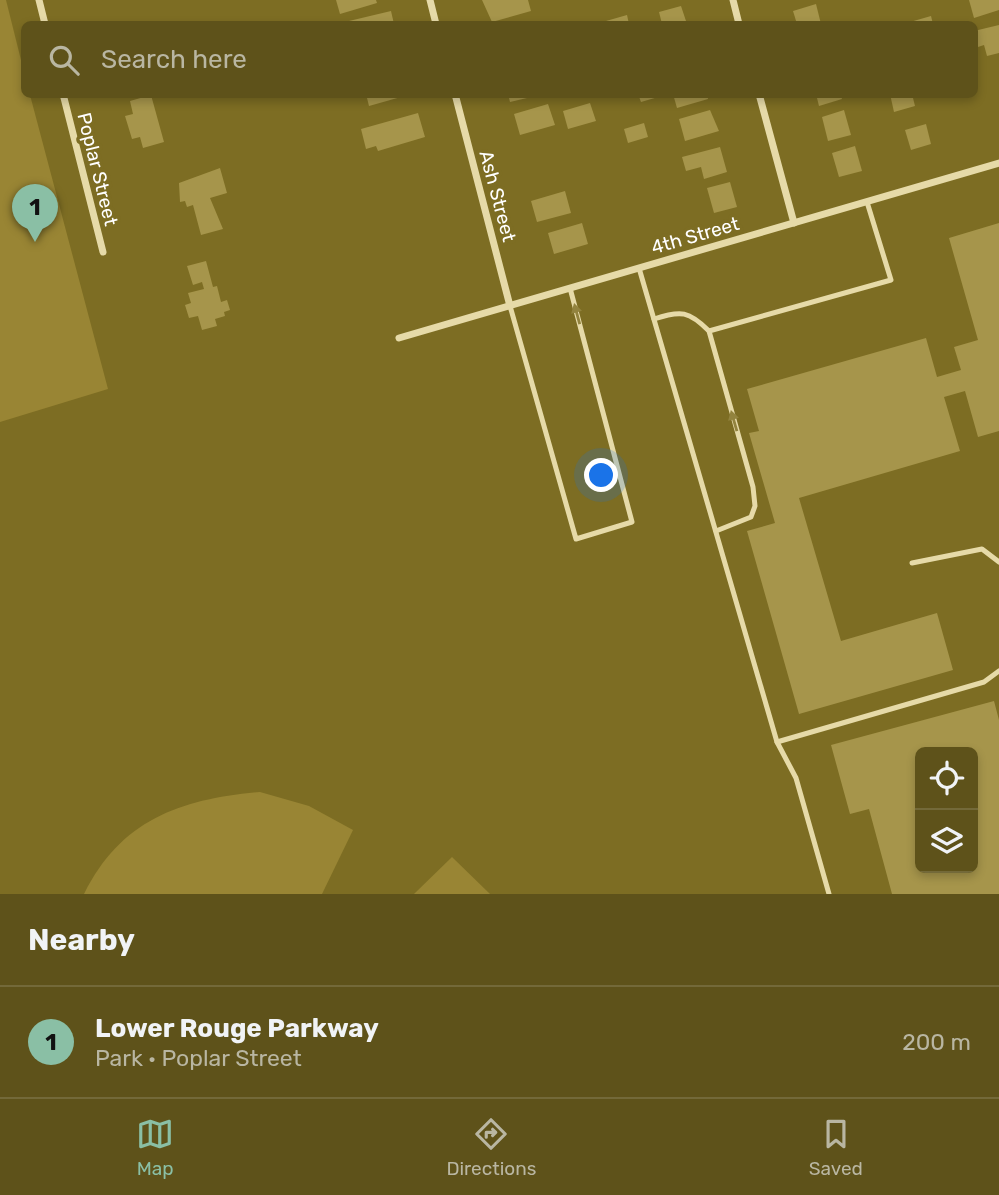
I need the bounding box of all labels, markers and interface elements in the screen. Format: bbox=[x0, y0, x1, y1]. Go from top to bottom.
search box bbox=[21, 21, 978, 98]
icon: search bbox=[45, 41, 83, 79]
text: Search here bbox=[101, 44, 247, 75]
street label: Poplar Street bbox=[72, 110, 123, 229]
street label: Ash Street bbox=[474, 148, 521, 245]
pin: 1 bbox=[12, 184, 58, 242]
street label: 4th Street bbox=[649, 212, 742, 259]
one-way arrow bbox=[571, 304, 581, 325]
one-way arrow bbox=[729, 410, 739, 431]
your location bbox=[584, 458, 618, 492]
map controls bbox=[915, 747, 978, 873]
button: locate bbox=[915, 747, 978, 810]
button: layers bbox=[915, 810, 978, 873]
text: Nearby bbox=[28, 922, 135, 958]
text: Lower Rouge Parkway bbox=[95, 1013, 379, 1044]
text: 1 bbox=[45, 1028, 57, 1056]
text: 200 m bbox=[902, 1028, 971, 1056]
text: Park · Poplar Street bbox=[95, 1044, 302, 1072]
tab: Map bbox=[136, 1115, 174, 1180]
tab: Directions bbox=[446, 1115, 536, 1180]
tab: Saved bbox=[809, 1115, 863, 1180]

